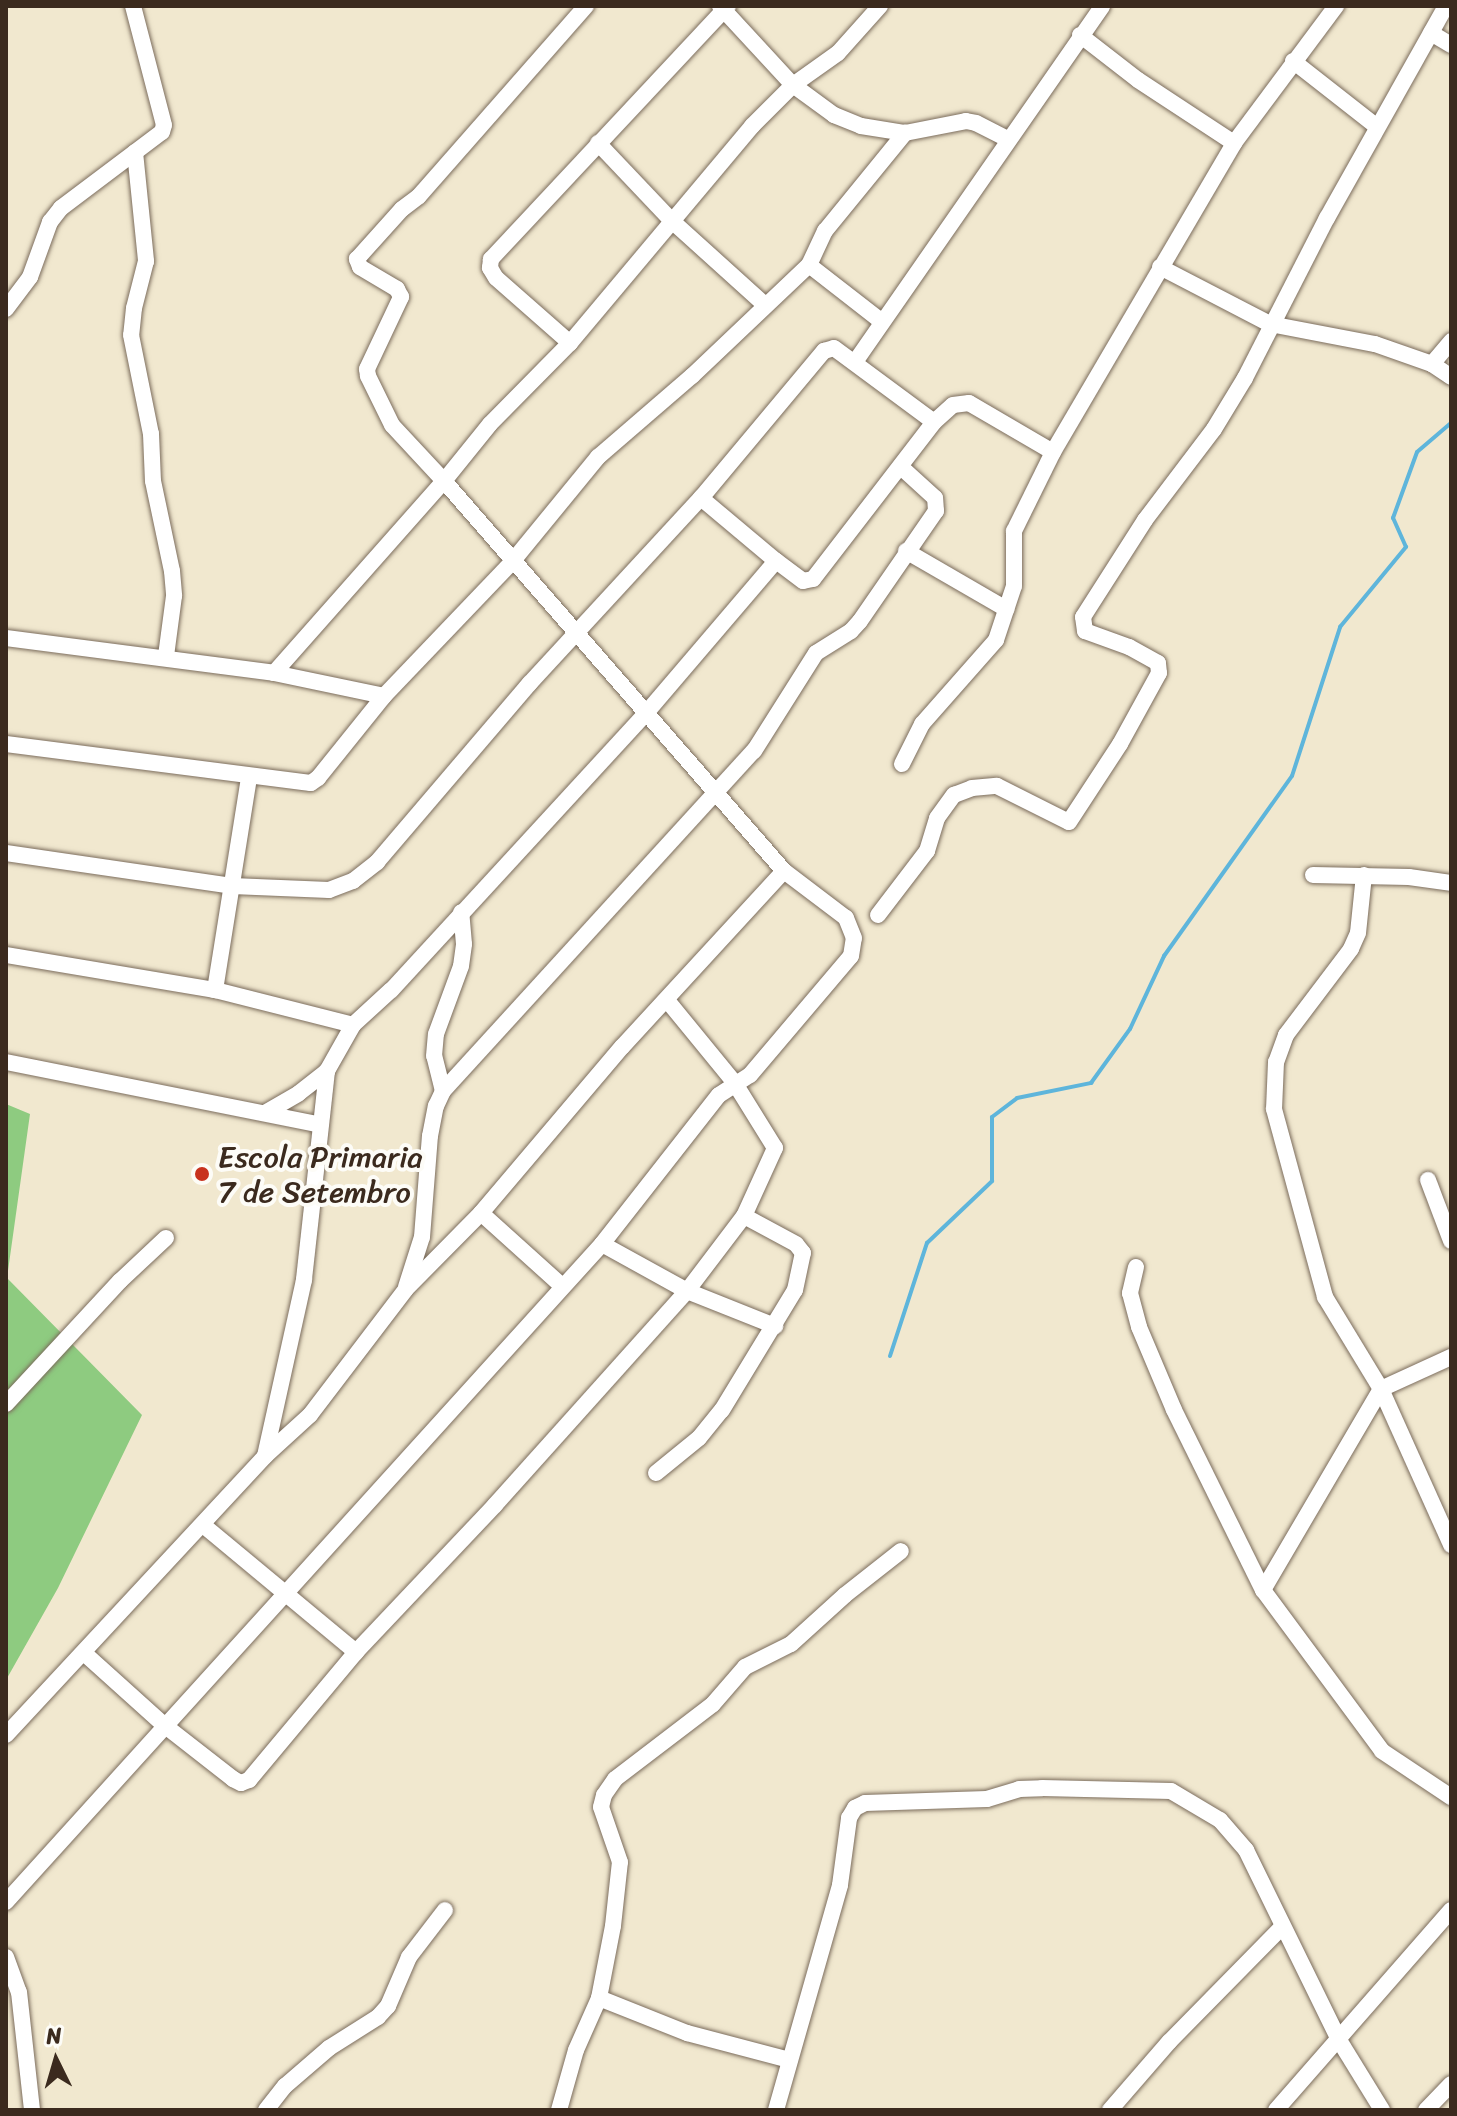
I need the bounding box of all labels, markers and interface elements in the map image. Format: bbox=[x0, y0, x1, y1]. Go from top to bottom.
place label: Escola Primaria 7 de Setembro bbox=[218, 1139, 423, 1210]
marker: Escola Primaria 7 de Setembro bbox=[193, 1165, 211, 1183]
text: N bbox=[45, 2016, 63, 2056]
north arrow bbox=[16, 2020, 96, 2100]

